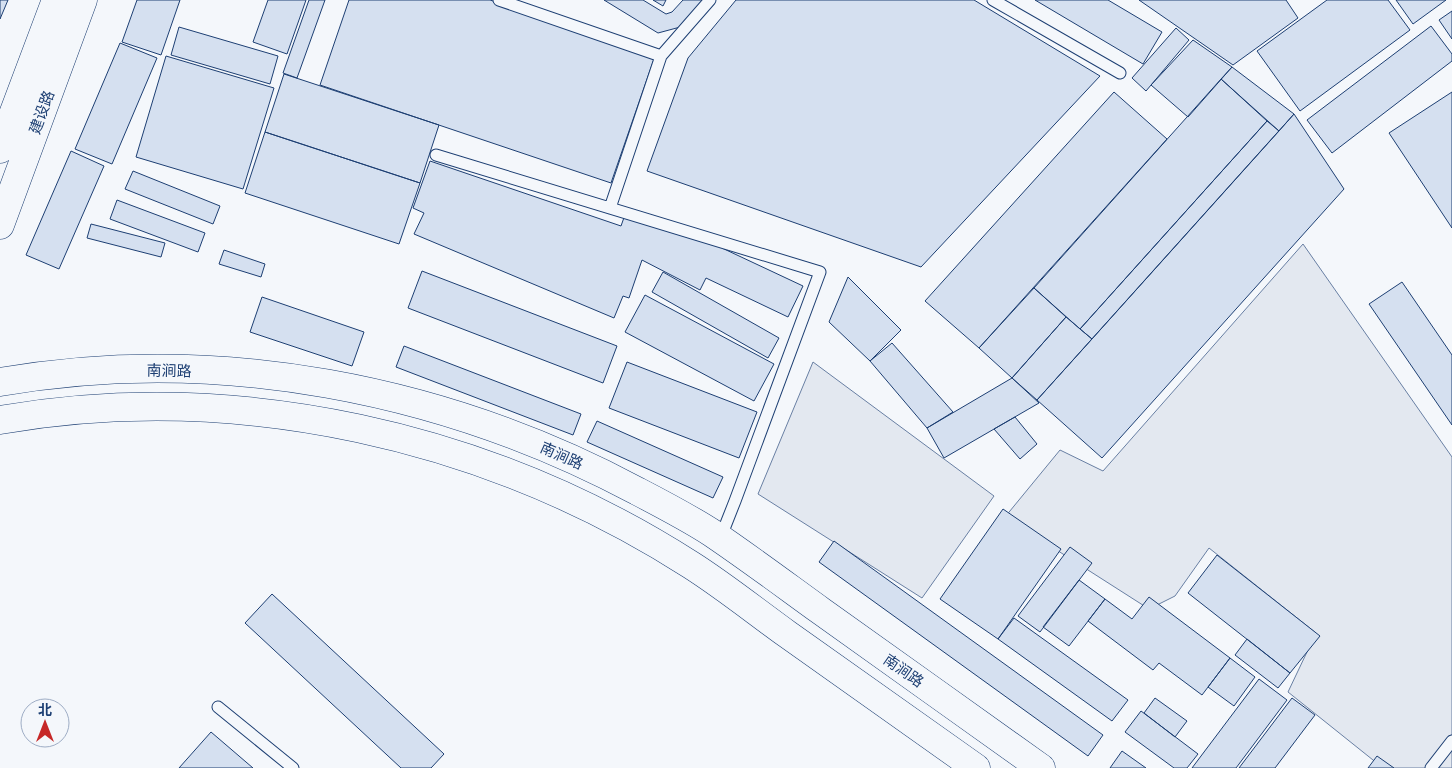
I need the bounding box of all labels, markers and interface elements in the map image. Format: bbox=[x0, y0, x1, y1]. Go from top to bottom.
street label: 建设路 bbox=[25, 88, 57, 136]
street label: 南涧路 bbox=[146, 361, 192, 379]
street label: 南涧路 bbox=[538, 438, 586, 472]
street label: 南涧路 bbox=[880, 650, 928, 690]
north arrow bbox=[20, 698, 70, 748]
text: 北 bbox=[38, 701, 52, 718]

